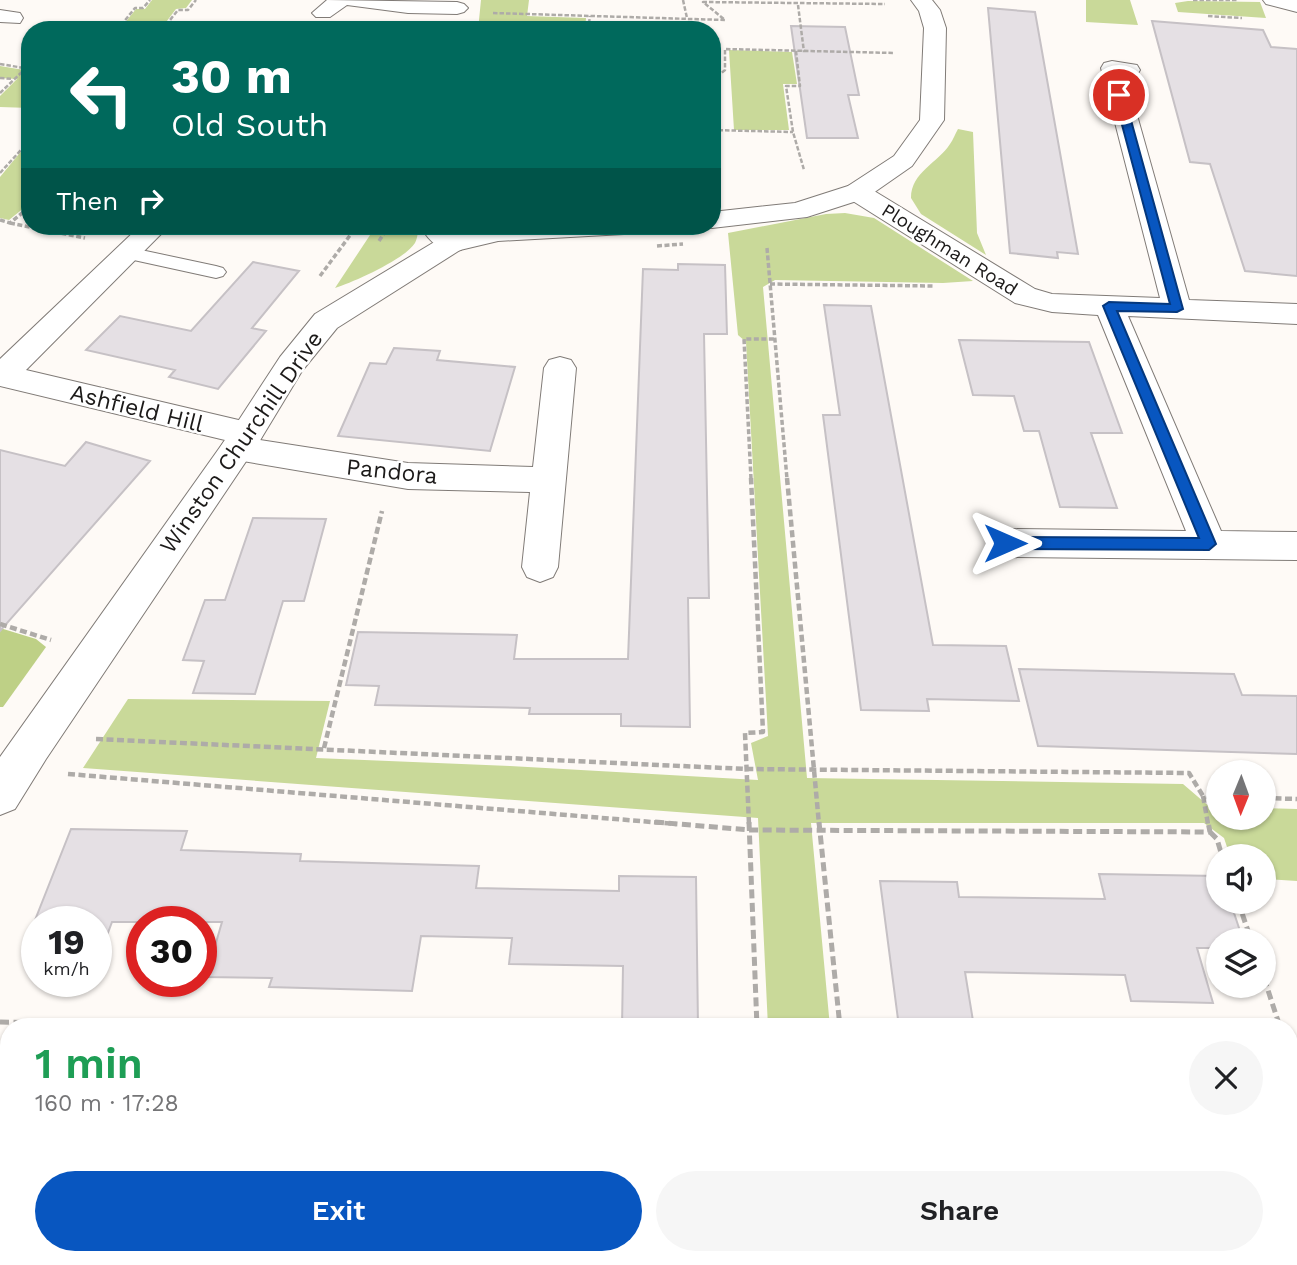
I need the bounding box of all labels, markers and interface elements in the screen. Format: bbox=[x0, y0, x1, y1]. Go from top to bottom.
text: 30 m bbox=[171, 47, 292, 105]
icon: left bbox=[56, 49, 147, 140]
pin bbox=[1089, 65, 1149, 125]
icon: arrive bbox=[1100, 76, 1138, 114]
text: Old South bbox=[171, 106, 328, 144]
icon: right bbox=[132, 182, 170, 220]
text: Then bbox=[56, 186, 118, 216]
street label: Ploughman Road bbox=[878, 198, 1022, 300]
street label: Winston Churchill Drive bbox=[154, 326, 328, 559]
street label: Ashfield Hill bbox=[68, 379, 206, 438]
street label: Pandora bbox=[345, 453, 439, 490]
position arrow bbox=[968, 506, 1042, 580]
north arrow bbox=[1206, 760, 1276, 830]
map controls bbox=[1206, 760, 1276, 998]
button: sound bbox=[1206, 844, 1276, 914]
speed limit sign: 30 bbox=[126, 906, 217, 997]
text: 19 bbox=[48, 921, 85, 963]
button: layers bbox=[1206, 928, 1276, 998]
text: km/h bbox=[43, 958, 90, 979]
text: 1 min bbox=[35, 1039, 143, 1088]
button: close bbox=[1189, 1041, 1263, 1115]
text: 160 m · 17:28 bbox=[35, 1090, 179, 1117]
button: Exit bbox=[35, 1171, 642, 1251]
button: Share bbox=[656, 1171, 1263, 1251]

